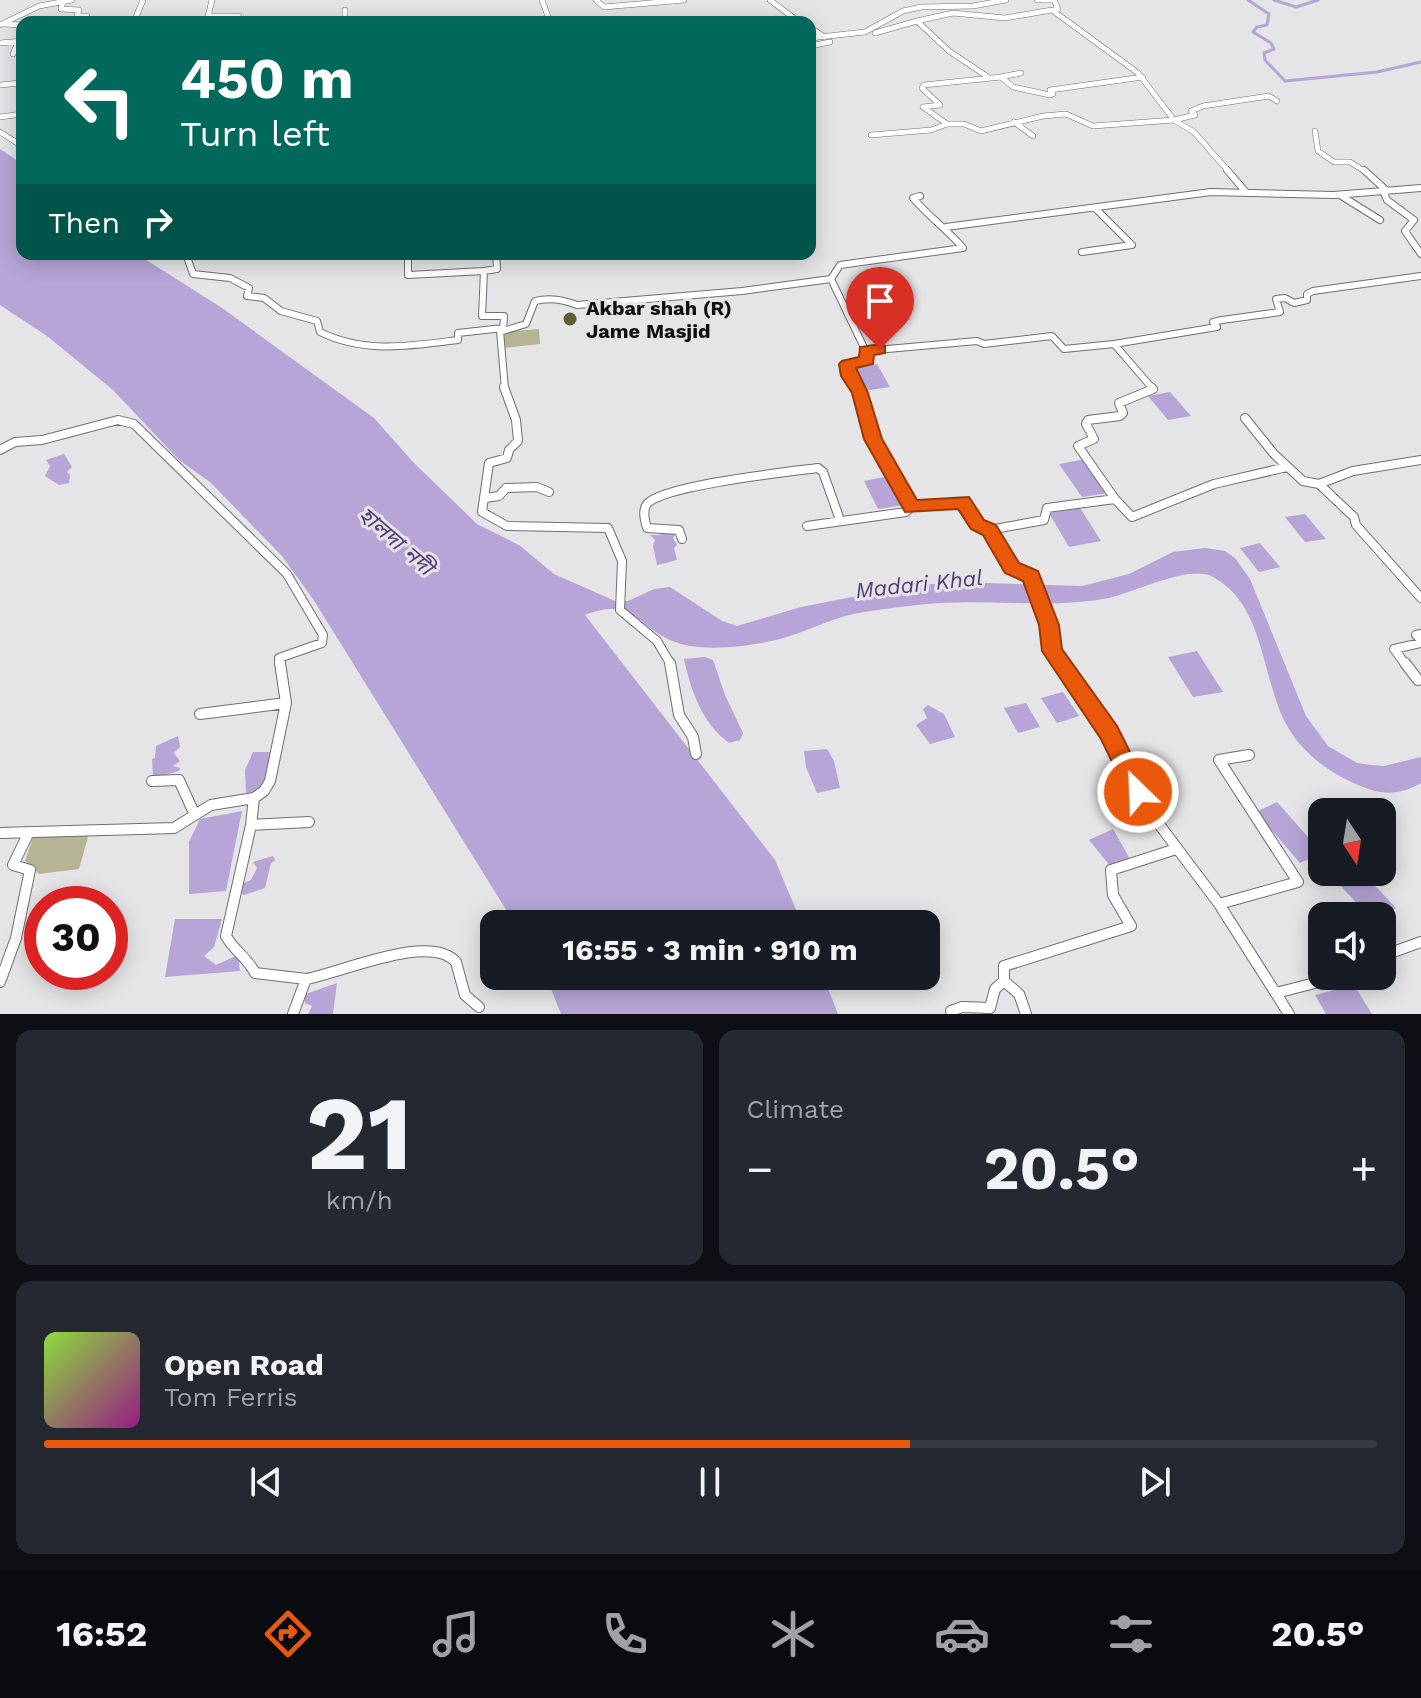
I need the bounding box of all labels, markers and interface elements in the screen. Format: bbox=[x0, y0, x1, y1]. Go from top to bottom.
text: 450 m bbox=[180, 46, 354, 112]
icon: left bbox=[48, 48, 152, 152]
text: Turn left bbox=[180, 113, 330, 155]
icon: right bbox=[136, 200, 180, 244]
text: Then bbox=[48, 205, 120, 240]
pin bbox=[846, 267, 914, 349]
icon: arrive bbox=[858, 279, 902, 323]
place label: Akbar shah (R) Jame Masjid bbox=[586, 296, 732, 343]
marker: Akbar shah (R) Jame Masjid bbox=[561, 310, 579, 328]
water label: হালদা নদী bbox=[354, 502, 441, 583]
water label: Madari Khal bbox=[854, 565, 984, 603]
position arrow bbox=[1096, 750, 1180, 834]
north arrow bbox=[1308, 798, 1396, 886]
map controls bbox=[1308, 798, 1396, 990]
speed limit sign: 30 bbox=[24, 886, 128, 990]
button: sound bbox=[1308, 902, 1396, 990]
text: 16:55 · 3 min · 910 m bbox=[562, 932, 858, 967]
text: 21 bbox=[306, 1072, 413, 1194]
text: Climate bbox=[747, 1094, 844, 1124]
text: 20.5° bbox=[984, 1133, 1140, 1204]
text: − bbox=[747, 1143, 773, 1195]
text: + bbox=[1350, 1143, 1377, 1195]
text: km/h bbox=[326, 1185, 393, 1215]
text: Open Road bbox=[164, 1347, 324, 1382]
text: Tom Ferris bbox=[164, 1382, 297, 1412]
icon: previous bbox=[244, 1460, 288, 1504]
icon: pause bbox=[688, 1460, 732, 1504]
icon: next bbox=[1133, 1460, 1177, 1504]
icon: directions bbox=[260, 1606, 316, 1662]
icon: music bbox=[428, 1606, 484, 1662]
icon: phone bbox=[597, 1606, 653, 1662]
icon: climate bbox=[765, 1606, 821, 1662]
icon: car bbox=[934, 1606, 990, 1662]
icon: filters bbox=[1103, 1606, 1159, 1662]
text: 16:52 bbox=[56, 1613, 147, 1655]
text: 20.5° bbox=[1271, 1613, 1365, 1655]

